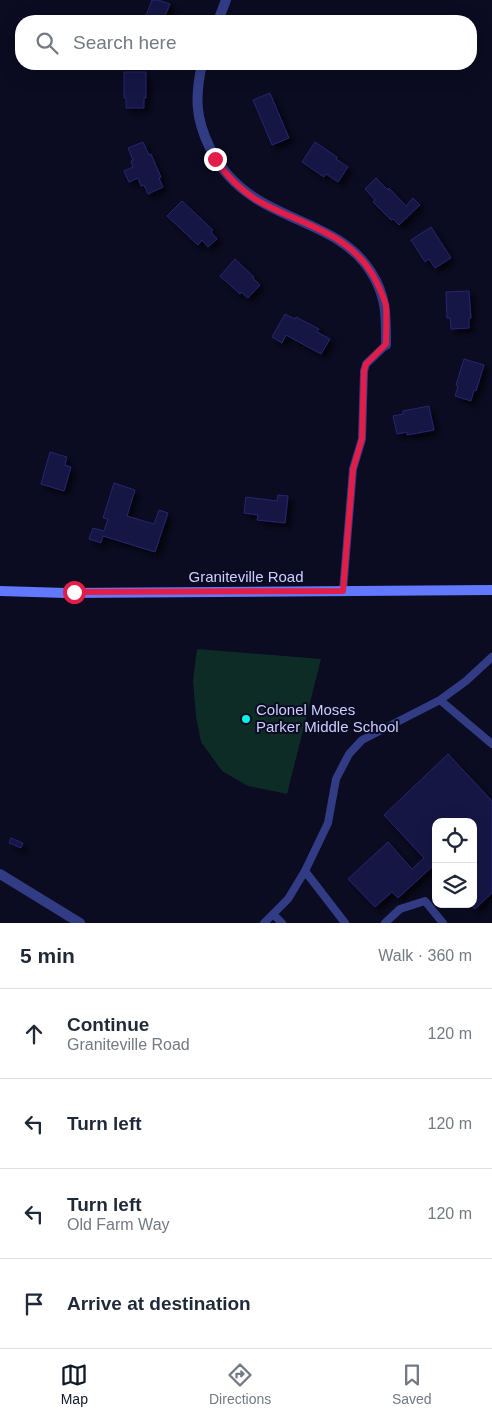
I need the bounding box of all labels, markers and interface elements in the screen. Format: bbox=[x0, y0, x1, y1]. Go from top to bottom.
search box bbox=[15, 15, 477, 70]
icon: search bbox=[33, 29, 61, 57]
text: Search here bbox=[73, 32, 177, 53]
route end bbox=[204, 148, 227, 171]
street label: Graniteville Road bbox=[188, 568, 304, 585]
route start bbox=[63, 581, 86, 604]
place label: Colonel Moses Parker Middle School bbox=[256, 701, 399, 735]
marker: Colonel Moses Parker Middle School bbox=[240, 713, 252, 725]
map controls bbox=[432, 818, 477, 908]
button: locate bbox=[432, 818, 477, 863]
button: layers bbox=[432, 863, 477, 908]
text: 5 min bbox=[20, 944, 75, 967]
text: Walk · 360 m bbox=[378, 947, 472, 964]
text: Continue bbox=[67, 1014, 149, 1035]
icon: ahead bbox=[20, 1020, 48, 1048]
text: 120 m bbox=[428, 1025, 472, 1042]
text: Graniteville Road bbox=[67, 1036, 190, 1053]
icon: left bbox=[20, 1110, 48, 1138]
text: Turn left bbox=[67, 1113, 142, 1134]
text: 120 m bbox=[428, 1115, 472, 1132]
text: Turn left bbox=[67, 1194, 142, 1215]
icon: left bbox=[20, 1200, 48, 1228]
text: 120 m bbox=[428, 1205, 472, 1222]
text: Old Farm Way bbox=[67, 1216, 170, 1233]
icon: arrive bbox=[20, 1290, 48, 1318]
text: Arrive at destination bbox=[67, 1293, 251, 1314]
tab: Map bbox=[60, 1361, 88, 1407]
tab: Directions bbox=[209, 1361, 271, 1407]
tab: Saved bbox=[392, 1361, 432, 1407]

